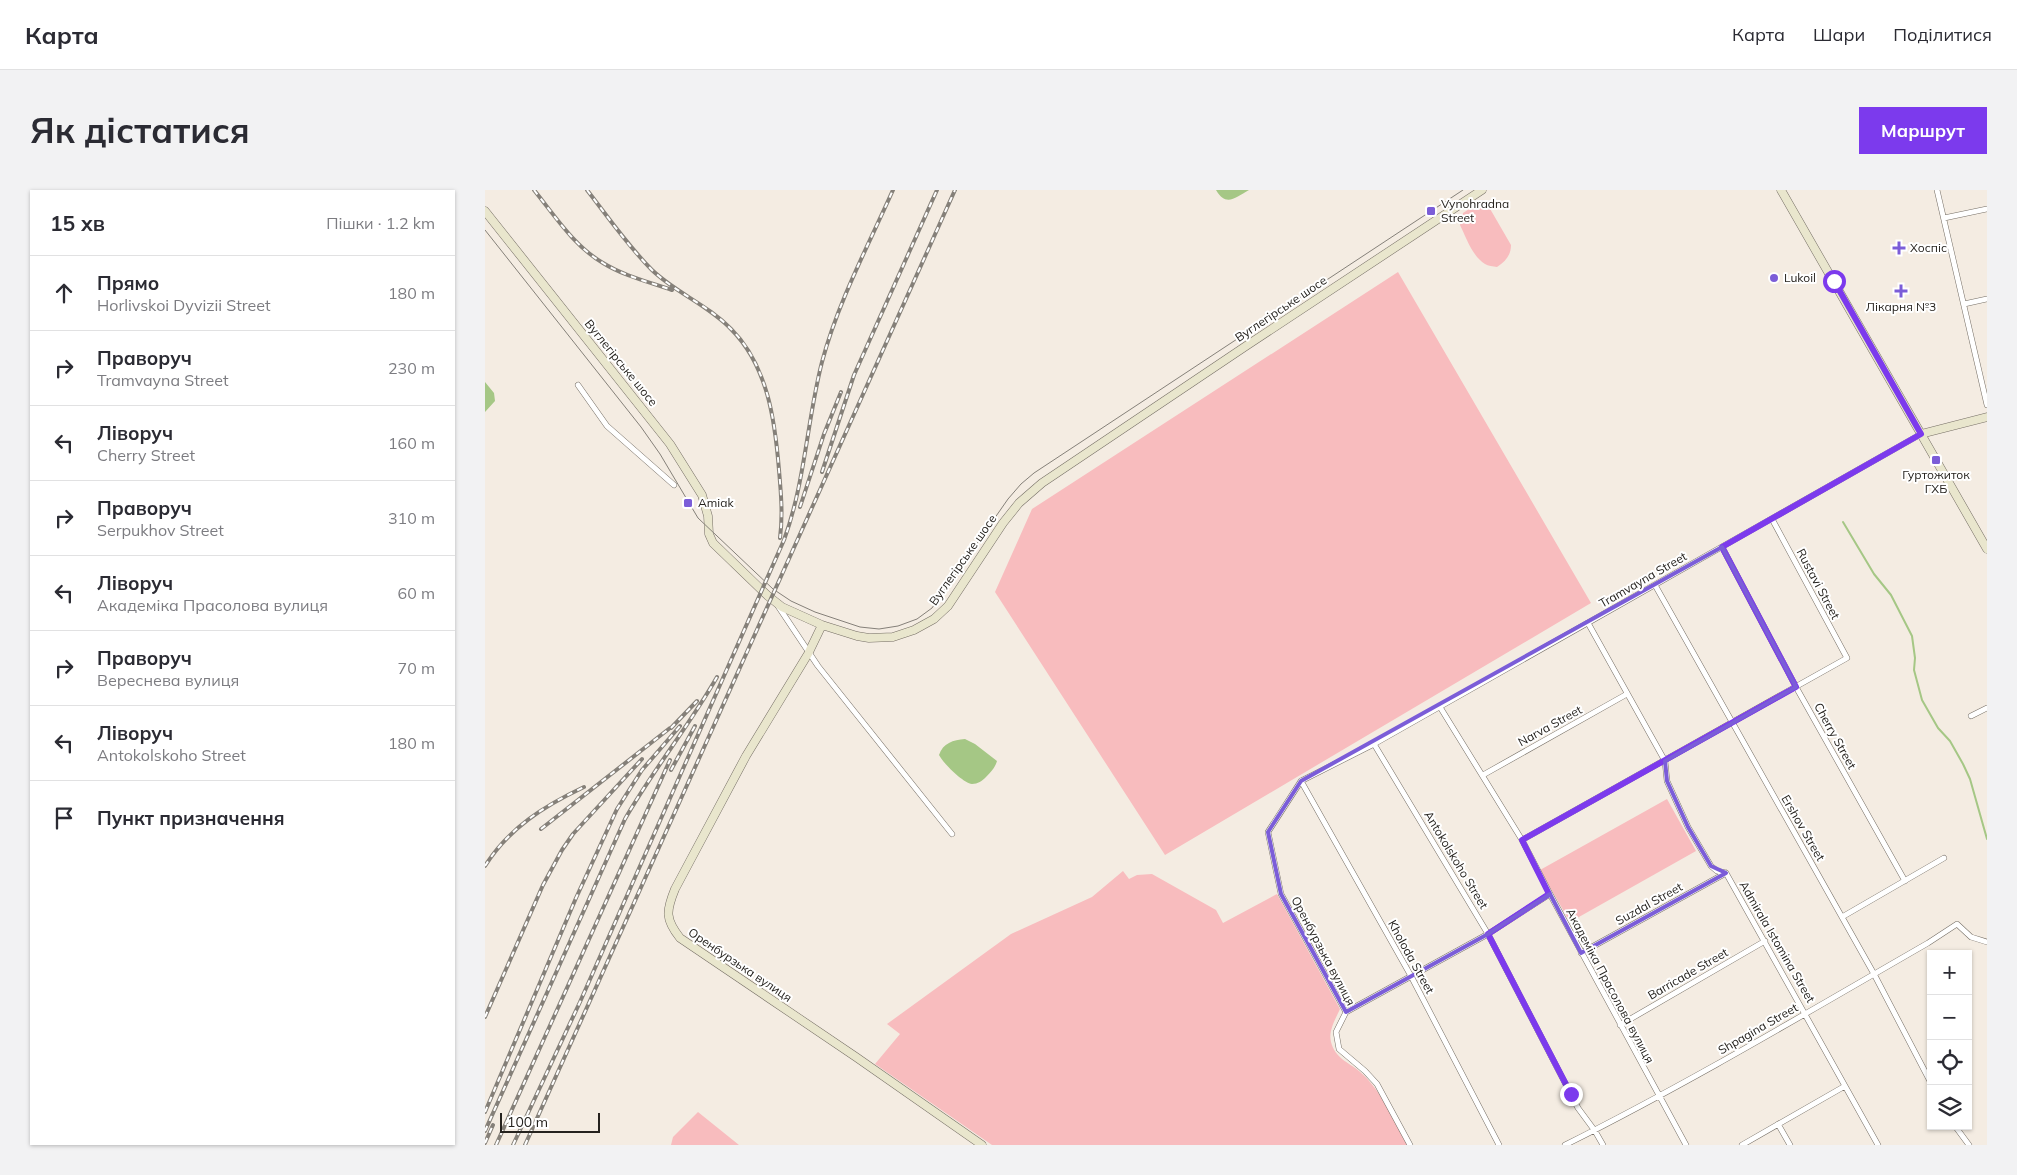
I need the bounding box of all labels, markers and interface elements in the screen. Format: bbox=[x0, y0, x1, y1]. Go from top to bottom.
text: Карта bbox=[25, 20, 99, 50]
text: Карта bbox=[1732, 23, 1785, 46]
text: Шари bbox=[1813, 23, 1865, 46]
text: Поділитися bbox=[1893, 23, 1992, 46]
button: Маршрут bbox=[1859, 107, 1987, 154]
text: Як дістатися bbox=[30, 108, 250, 152]
place label: Vynohradna Street bbox=[1441, 196, 1509, 225]
marker: Vynohradna Street bbox=[1425, 205, 1437, 217]
text: 15 хв bbox=[50, 210, 105, 236]
text: Пішки · 1.2 km bbox=[326, 213, 435, 233]
place label: Хоспіс bbox=[1910, 240, 1947, 255]
marker: Хоспіс bbox=[1892, 241, 1906, 255]
place label: Lukoil bbox=[1784, 270, 1816, 285]
route start bbox=[1823, 270, 1846, 293]
text: Прямо bbox=[97, 271, 159, 295]
street label: Вуглегірське шосе bbox=[1232, 272, 1330, 345]
marker: Lukoil bbox=[1768, 272, 1780, 284]
icon: ahead bbox=[50, 279, 78, 307]
text: 180 m bbox=[388, 283, 435, 303]
marker: Лікарня №3 bbox=[1894, 284, 1908, 298]
text: Horlivskoi Dyvizii Street bbox=[97, 295, 271, 315]
place label: Лікарня №3 bbox=[1866, 299, 1936, 314]
street label: Вуглегірське шосе bbox=[582, 316, 661, 409]
text: Праворуч bbox=[97, 346, 192, 370]
icon: right bbox=[50, 354, 78, 382]
text: 230 m bbox=[388, 358, 435, 378]
text: Tramvayna Street bbox=[97, 370, 229, 390]
text: Ліворуч bbox=[97, 421, 173, 445]
icon: left bbox=[50, 429, 78, 457]
text: 160 m bbox=[388, 433, 435, 453]
text: Cherry Street bbox=[97, 445, 195, 465]
marker: Гуртожиток ГХБ bbox=[1930, 454, 1942, 466]
place label: Гуртожиток ГХБ bbox=[1902, 467, 1970, 496]
place label: Amiak bbox=[698, 495, 734, 510]
text: Праворуч bbox=[97, 496, 192, 520]
marker: Amiak bbox=[682, 497, 694, 509]
icon: right bbox=[50, 504, 78, 532]
text: 310 m bbox=[388, 508, 435, 528]
street label: Вуглегірське шосе bbox=[926, 511, 1000, 608]
text: Serpukhov Street bbox=[97, 520, 224, 540]
street label: Rustavi Street bbox=[1794, 546, 1843, 622]
street label: Tramvayna Street bbox=[1596, 548, 1689, 611]
text: Ліворуч bbox=[97, 571, 173, 595]
icon: left bbox=[50, 579, 78, 607]
text: 60 m bbox=[398, 583, 435, 603]
text: Академіка Прасолова вулиця bbox=[97, 595, 328, 615]
text: Праворуч bbox=[97, 646, 192, 670]
icon: right bbox=[50, 654, 78, 682]
text: 70 m bbox=[398, 658, 435, 678]
text: Вереснева вулиця bbox=[97, 670, 239, 690]
street label: Cherry Street bbox=[1811, 700, 1860, 772]
street label: Narva Street bbox=[1515, 702, 1584, 749]
text: Ліворуч bbox=[97, 721, 173, 745]
icon: left bbox=[50, 729, 78, 757]
text: 180 m bbox=[388, 733, 435, 753]
text: Antokolskoho Street bbox=[97, 745, 246, 765]
street label: Ershov Street bbox=[1778, 792, 1828, 863]
icon: arrive bbox=[50, 804, 78, 832]
text: Пункт призначення bbox=[97, 806, 285, 830]
street label: Antokolskoho Street bbox=[1421, 808, 1492, 911]
street label: Admirala Istomina Street bbox=[1736, 878, 1818, 1005]
street label: Suzdal Street bbox=[1613, 879, 1685, 928]
street label: Оренбурзька вулиця bbox=[1288, 894, 1359, 1008]
street label: Академіка Прасолова вулиця bbox=[1563, 906, 1658, 1066]
street label: Kholoda Street bbox=[1385, 917, 1438, 996]
street label: Оренбурзька вулиця bbox=[686, 924, 795, 1005]
street label: Barricade Street bbox=[1645, 945, 1731, 1003]
map controls bbox=[1927, 950, 1972, 1130]
button: + bbox=[1927, 950, 1972, 995]
button: − bbox=[1927, 995, 1972, 1040]
street label: Shpagina Street bbox=[1715, 1000, 1800, 1057]
button: locate bbox=[1927, 1040, 1972, 1085]
route end bbox=[1560, 1083, 1583, 1106]
button: layers bbox=[1927, 1085, 1972, 1130]
scale bar bbox=[500, 1110, 600, 1133]
text: 100 m bbox=[507, 1113, 548, 1131]

